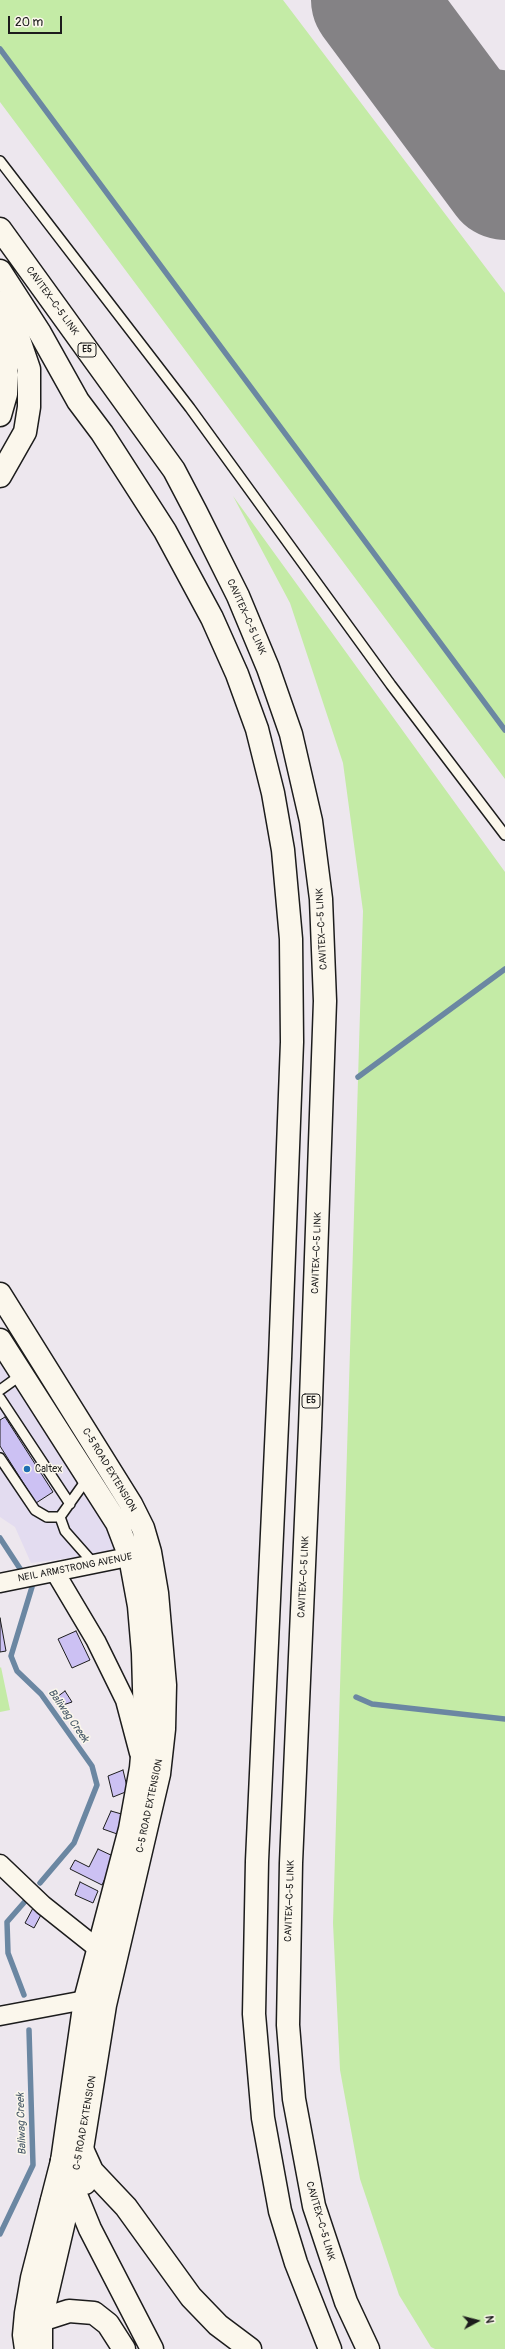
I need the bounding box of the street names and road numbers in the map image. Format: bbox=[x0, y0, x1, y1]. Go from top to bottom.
street label: CAVITEX–C-5 LINK bbox=[23, 264, 81, 338]
road number: E5 bbox=[78, 343, 96, 357]
street label: CAVITEX–C-5 LINK bbox=[224, 577, 268, 657]
street label: CAVITEX–C-5 LINK bbox=[314, 888, 330, 970]
street label: CAVITEX–C-5 LINK bbox=[310, 1212, 324, 1294]
road number: E5 bbox=[302, 1394, 320, 1408]
street label: C-5 ROAD EXTENSION bbox=[79, 1426, 139, 1514]
street label: CAVITEX–C-5 LINK bbox=[296, 1536, 312, 1618]
street label: NEIL ARMSTRONG AVENUE bbox=[17, 1551, 133, 1585]
street label: C-5 ROAD EXTENSION bbox=[134, 1758, 166, 1854]
street label: CAVITEX–C-5 LINK bbox=[283, 1860, 297, 1942]
street label: C-5 ROAD EXTENSION bbox=[71, 2075, 99, 2171]
street label: CAVITEX–C-5 LINK bbox=[303, 2180, 337, 2262]

